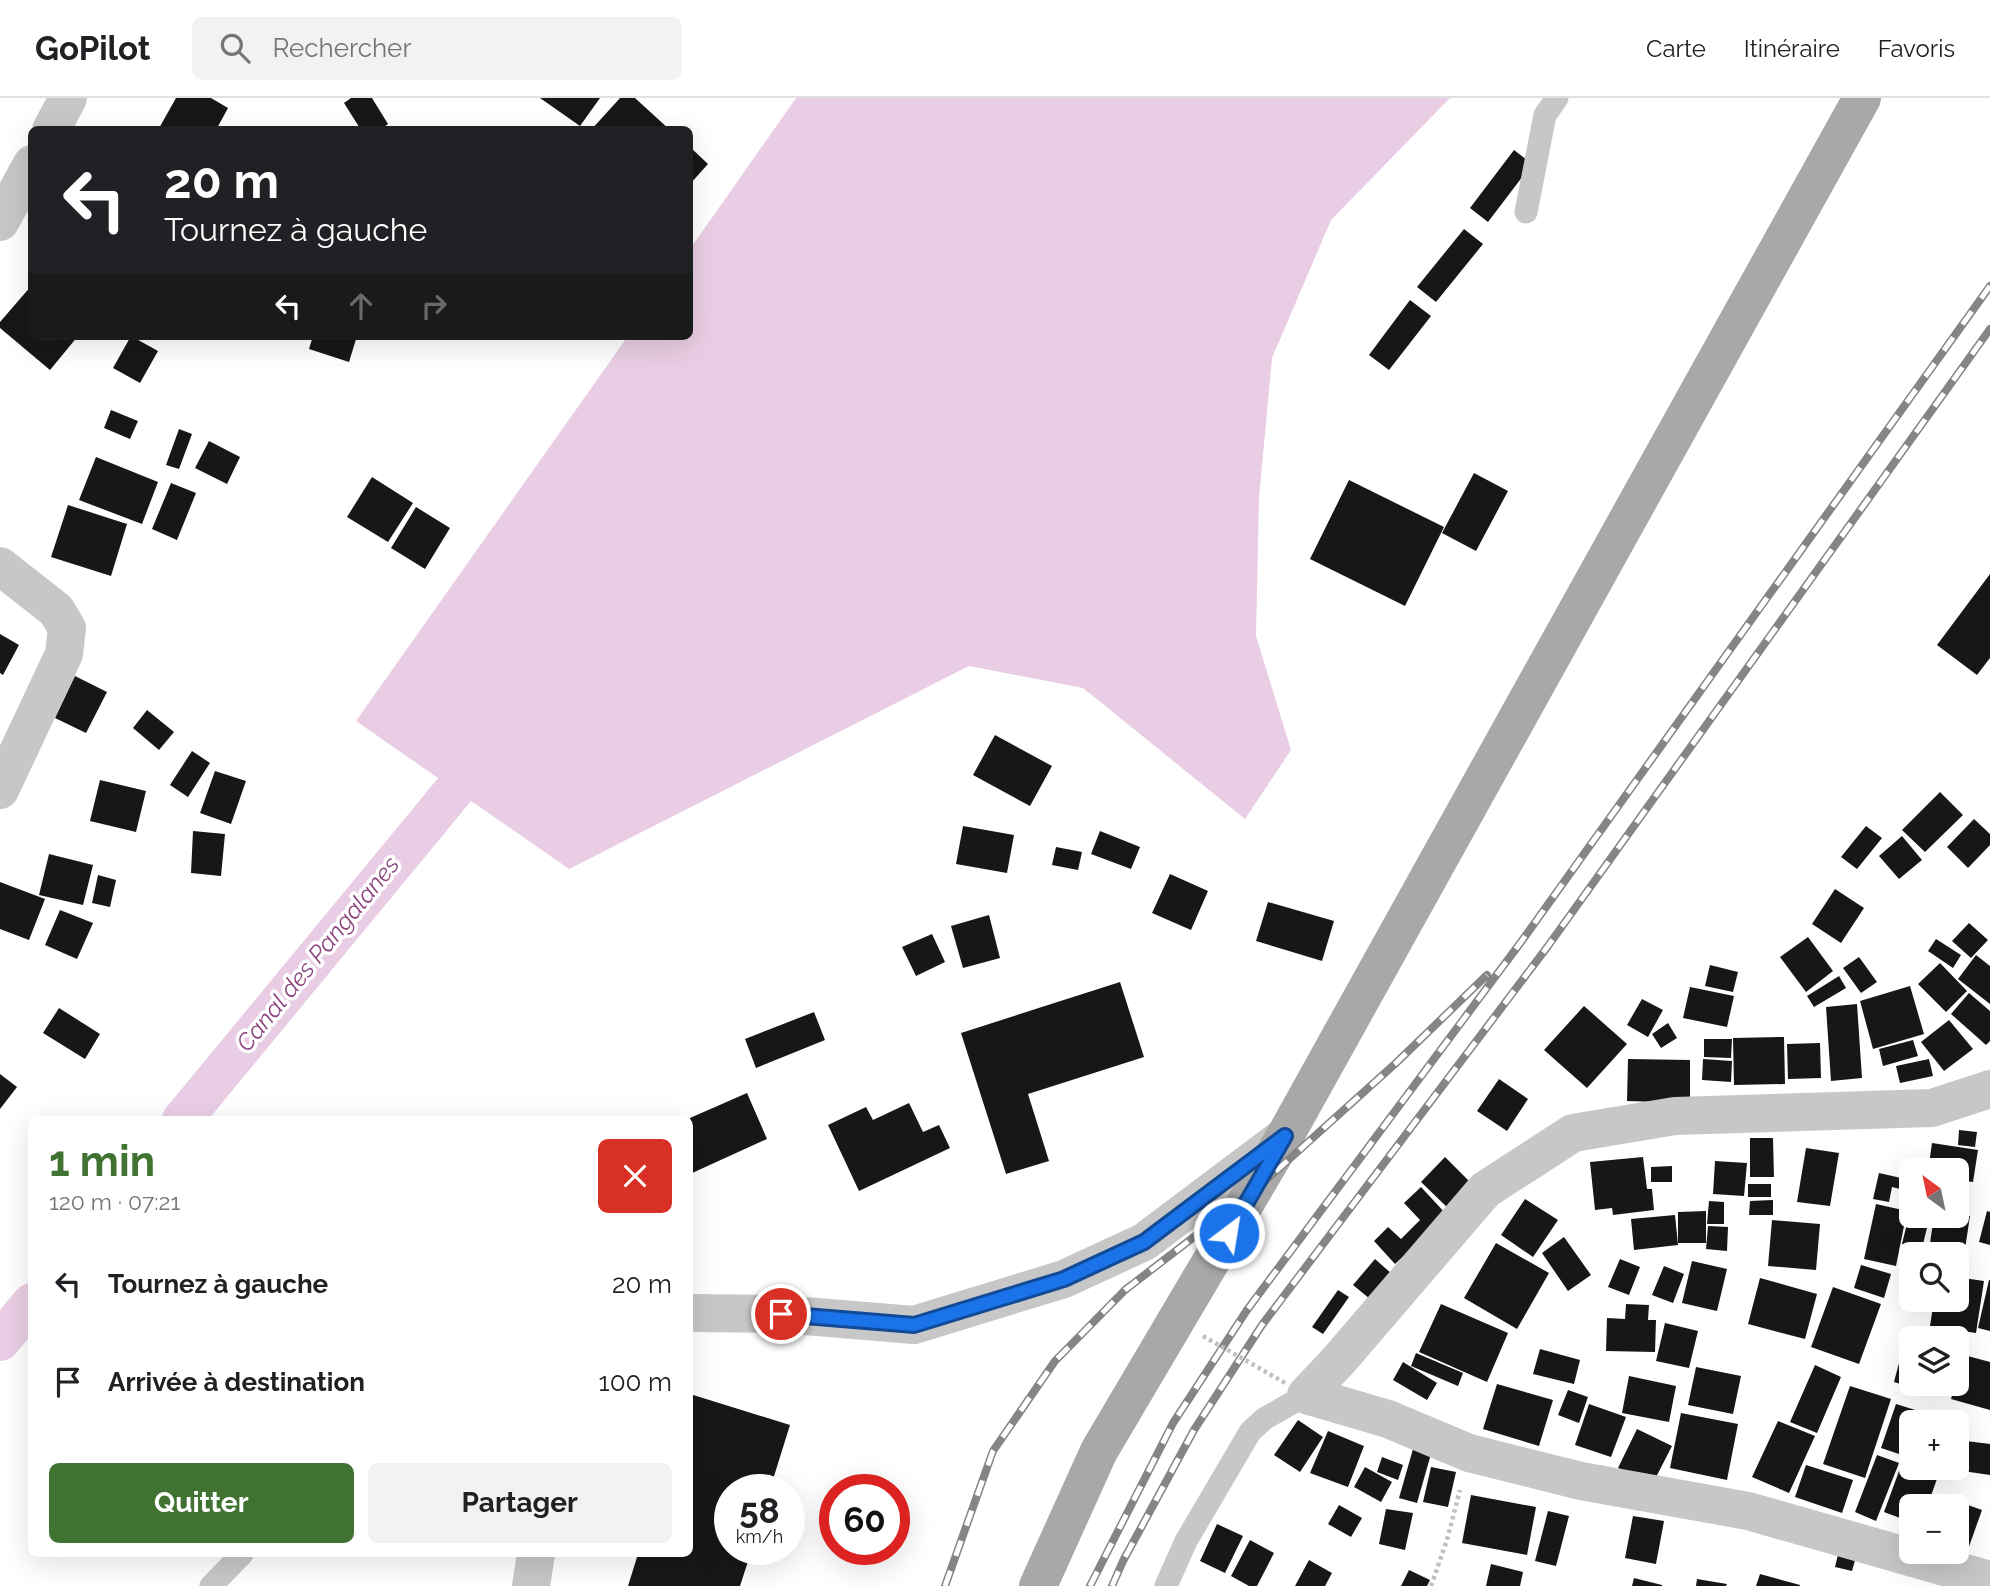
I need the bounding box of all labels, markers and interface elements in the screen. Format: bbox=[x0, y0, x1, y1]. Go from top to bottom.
search box bbox=[192, 17, 682, 80]
text: GoPilot bbox=[35, 29, 150, 68]
icon: search bbox=[216, 29, 254, 67]
text: Rechercher bbox=[272, 33, 412, 63]
text: Carte bbox=[1646, 34, 1706, 63]
text: Itinéraire bbox=[1744, 34, 1840, 63]
text: Favoris bbox=[1878, 34, 1955, 63]
text: 20 m bbox=[164, 152, 279, 209]
icon: left bbox=[49, 154, 140, 245]
text: Tournez à gauche bbox=[164, 211, 427, 248]
icon: left bbox=[269, 287, 307, 325]
icon: ahead bbox=[342, 287, 380, 325]
icon: right bbox=[415, 287, 453, 325]
water label: Canal des Pangalanes bbox=[230, 850, 405, 1057]
text: 1 min bbox=[49, 1137, 155, 1186]
button: close bbox=[598, 1139, 672, 1213]
north arrow bbox=[1899, 1158, 1969, 1228]
map controls bbox=[1899, 1158, 1969, 1564]
text: 120 m · 07:21 bbox=[49, 1188, 180, 1215]
position arrow bbox=[1192, 1196, 1266, 1270]
button: search bbox=[1899, 1242, 1969, 1312]
icon: left bbox=[49, 1265, 87, 1303]
text: Tournez à gauche bbox=[108, 1269, 328, 1299]
text: 20 m bbox=[612, 1269, 672, 1299]
pin bbox=[751, 1284, 811, 1344]
icon: arrive bbox=[762, 1295, 800, 1333]
button: layers bbox=[1899, 1326, 1969, 1396]
icon: arrive bbox=[49, 1363, 87, 1401]
text: Arrivée à destination bbox=[108, 1367, 365, 1397]
text: 100 m bbox=[599, 1367, 672, 1397]
button: + bbox=[1899, 1410, 1969, 1480]
button: Quitter bbox=[49, 1463, 354, 1543]
button: Partager bbox=[368, 1463, 672, 1543]
speed limit sign: 60 bbox=[819, 1474, 910, 1565]
text: 58 bbox=[739, 1490, 780, 1531]
button: − bbox=[1899, 1494, 1969, 1564]
text: km/h bbox=[736, 1526, 783, 1547]

